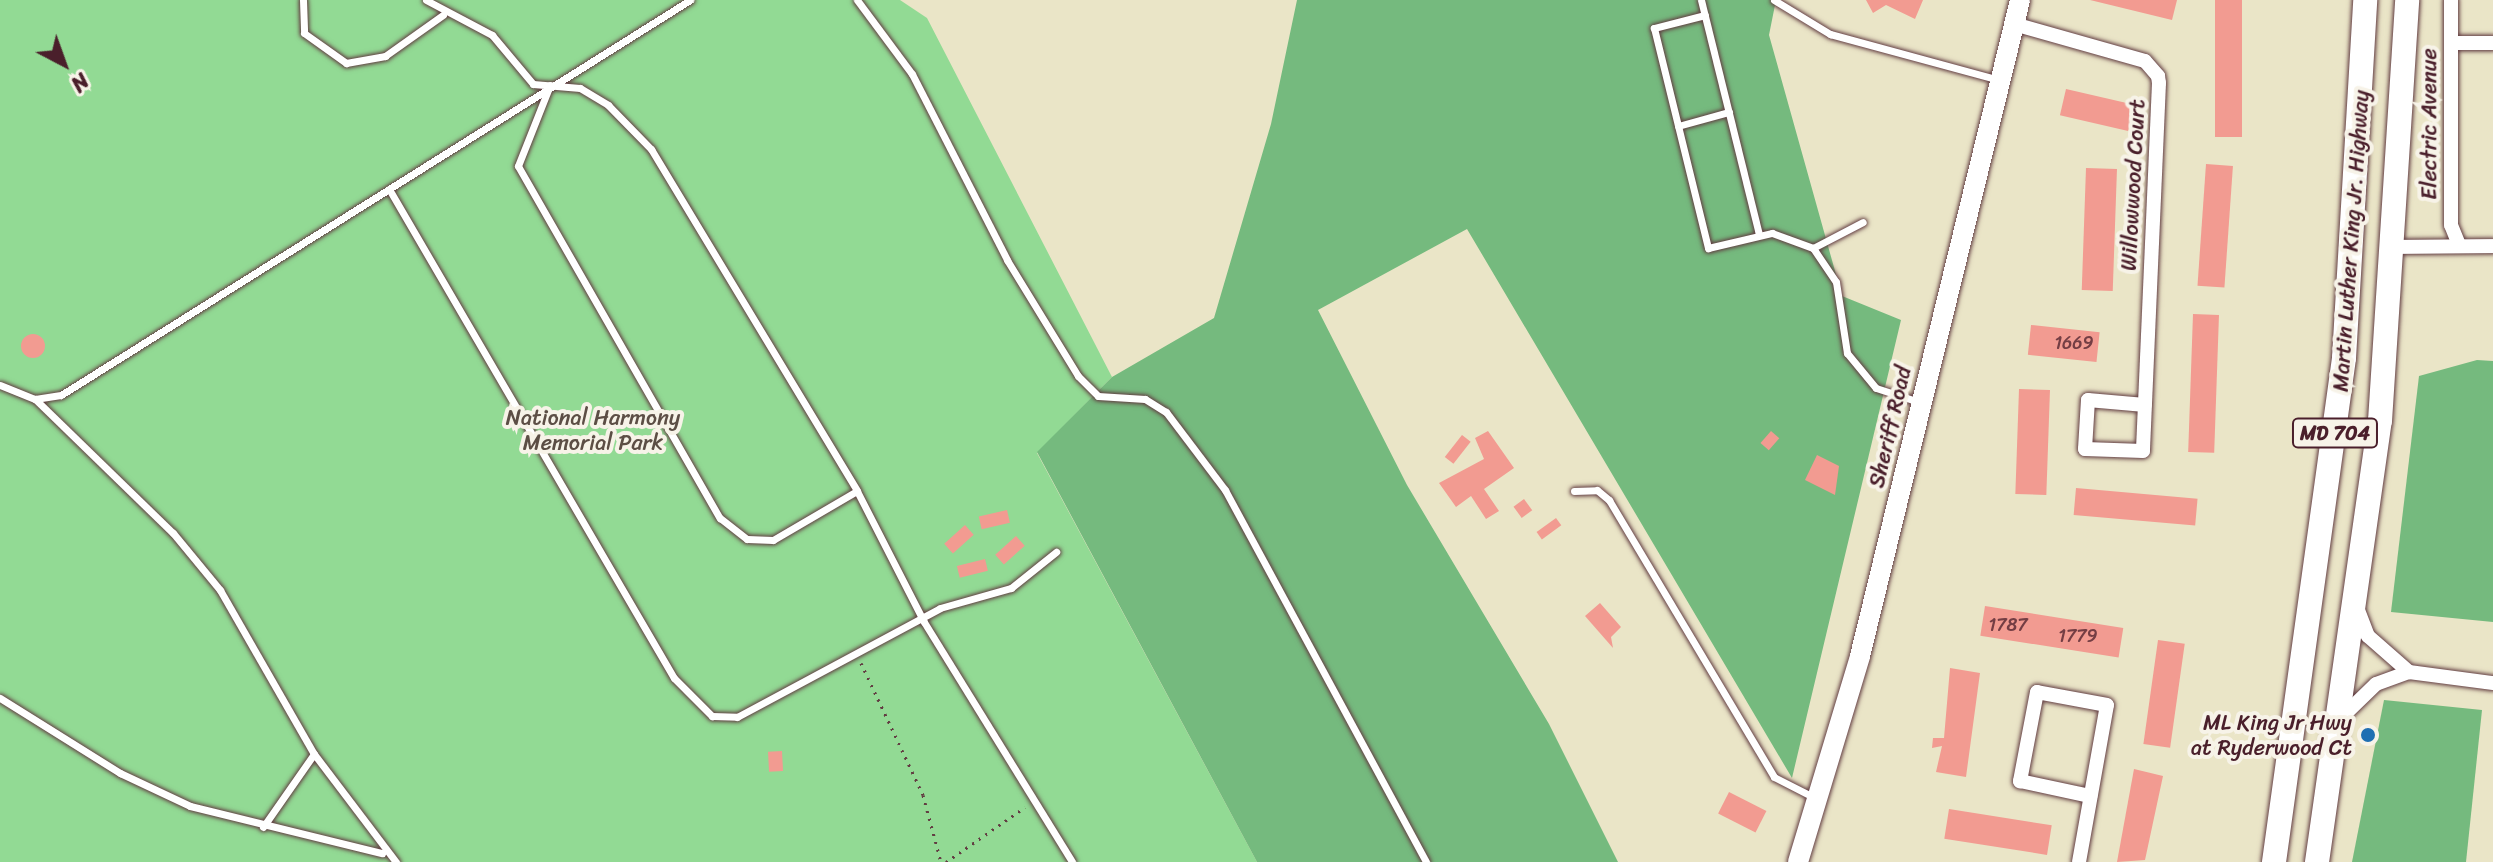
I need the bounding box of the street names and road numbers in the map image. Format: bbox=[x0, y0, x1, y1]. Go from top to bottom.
street label: Electric Avenue bbox=[2416, 48, 2442, 200]
street label: Martin Luther King Jr. Highway bbox=[2327, 90, 2375, 392]
street label: Willowwood Court bbox=[2115, 98, 2151, 272]
street label: Sheriff Road bbox=[1863, 364, 1917, 490]
road number: MD 704 bbox=[2291, 417, 2379, 449]

